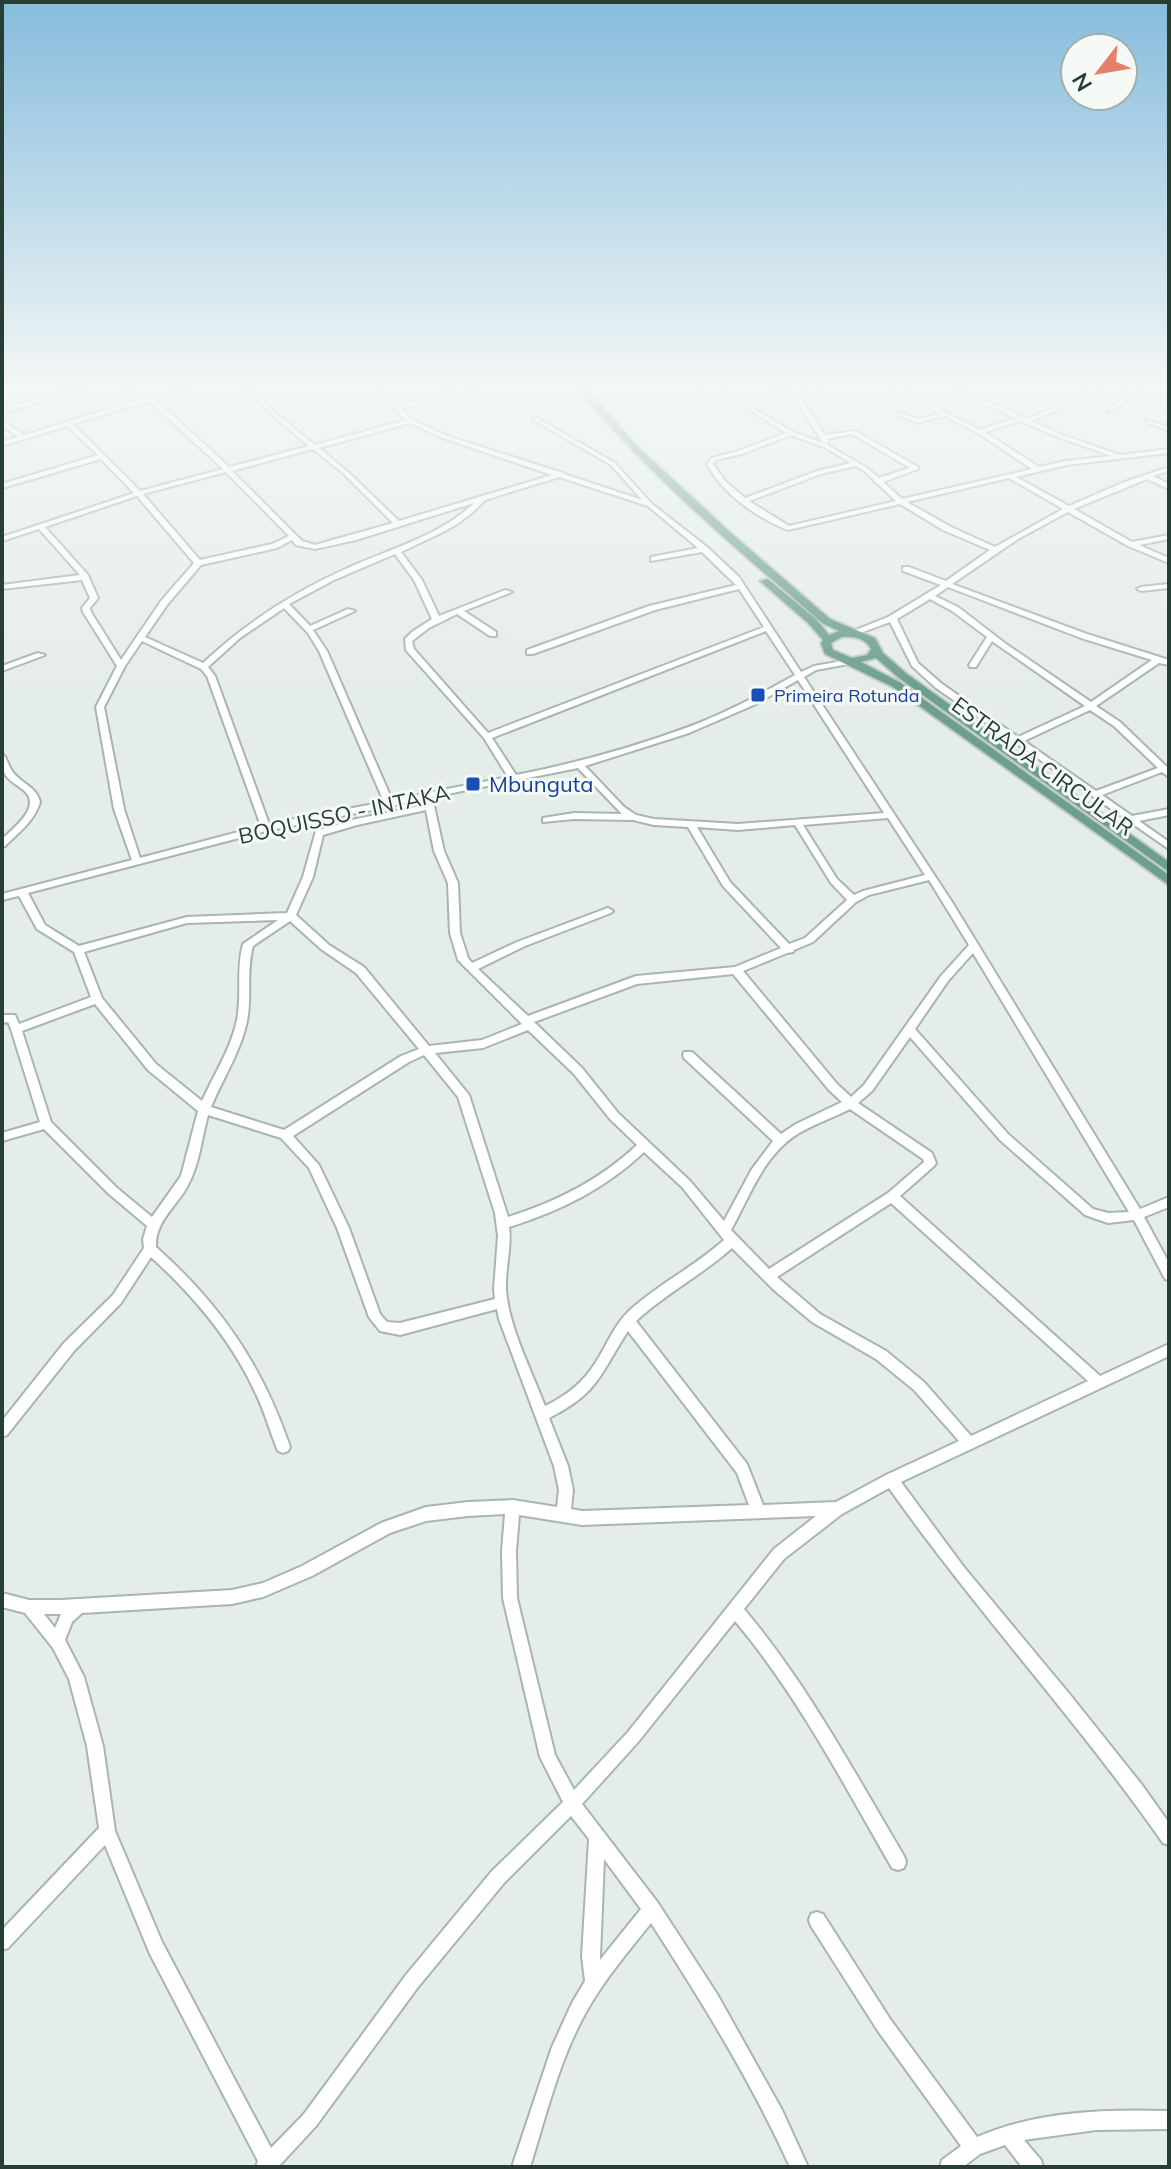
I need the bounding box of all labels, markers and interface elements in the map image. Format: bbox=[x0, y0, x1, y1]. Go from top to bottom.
north arrow bbox=[1059, 32, 1139, 112]
text: N bbox=[1066, 68, 1098, 97]
place label: Primeira Rotunda bbox=[774, 684, 919, 707]
marker: Primeira Rotunda bbox=[749, 686, 767, 704]
street label: ESTRADA CIRCULAR bbox=[946, 690, 1140, 842]
place label: Mbunguta bbox=[489, 770, 594, 798]
marker: Mbunguta bbox=[464, 775, 482, 793]
street label: BOQUISSO - INTAKA bbox=[236, 778, 452, 850]

